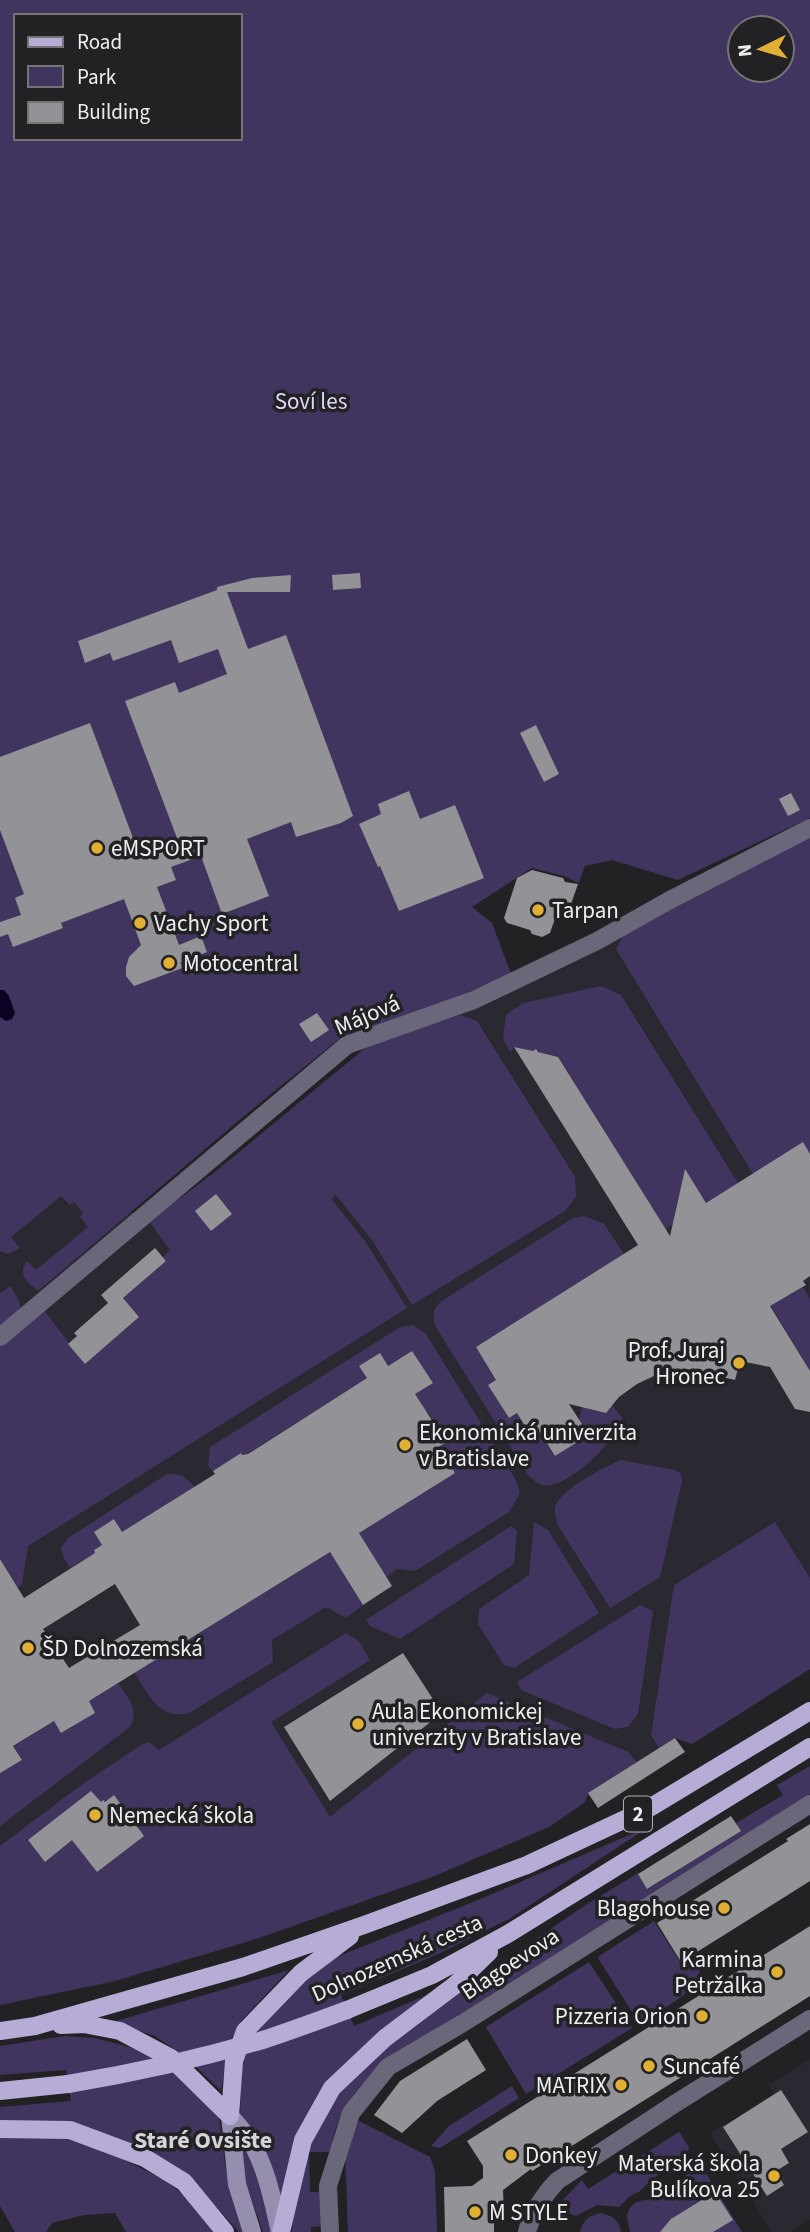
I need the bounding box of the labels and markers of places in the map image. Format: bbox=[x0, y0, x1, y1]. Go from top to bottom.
place label: eMSPORT bbox=[111, 832, 205, 865]
marker: eMSPORT bbox=[89, 840, 105, 856]
place label: Tarpan bbox=[552, 894, 619, 927]
marker: Tarpan bbox=[530, 902, 546, 918]
place label: Vachy Sport bbox=[154, 907, 269, 940]
marker: Vachy Sport bbox=[132, 915, 148, 931]
place label: Motocentral bbox=[183, 947, 298, 980]
marker: Motocentral bbox=[161, 955, 177, 971]
place label: Prof. Juraj Hronec bbox=[628, 1334, 725, 1393]
marker: Prof. Juraj Hronec bbox=[731, 1355, 747, 1371]
place label: Ekonomická univerzita v Bratislave bbox=[419, 1416, 637, 1475]
marker: Ekonomická univerzita v Bratislave bbox=[397, 1437, 413, 1453]
place label: ŠD Dolnozemská bbox=[42, 1632, 203, 1665]
marker: ŠD Dolnozemská bbox=[20, 1640, 36, 1656]
place label: Aula Ekonomickej univerzity v Bratislave bbox=[372, 1695, 581, 1754]
marker: Aula Ekonomickej univerzity v Bratislave bbox=[350, 1716, 366, 1732]
place label: Nemecká škola bbox=[109, 1799, 254, 1832]
marker: Nemecká škola bbox=[87, 1807, 103, 1823]
place label: Blagohouse bbox=[597, 1892, 710, 1925]
marker: Blagohouse bbox=[716, 1900, 732, 1916]
place label: Karmina Petržalka bbox=[674, 1943, 763, 2002]
marker: Karmina Petržalka bbox=[769, 1964, 785, 1980]
place label: Pizzeria Orion bbox=[555, 2000, 688, 2033]
marker: Pizzeria Orion bbox=[694, 2008, 710, 2024]
place label: Suncafé bbox=[663, 2050, 740, 2083]
marker: Suncafé bbox=[641, 2058, 657, 2074]
place label: MATRIX bbox=[536, 2069, 607, 2102]
marker: MATRIX bbox=[613, 2077, 629, 2093]
place label: Donkey bbox=[525, 2139, 598, 2172]
marker: Donkey bbox=[503, 2147, 519, 2163]
place label: Materská škola Bulíkova 25 bbox=[618, 2147, 760, 2206]
marker: Materská škola Bulíkova 25 bbox=[766, 2168, 782, 2184]
place label: M STYLE bbox=[489, 2196, 568, 2229]
marker: M STYLE bbox=[467, 2204, 483, 2220]

